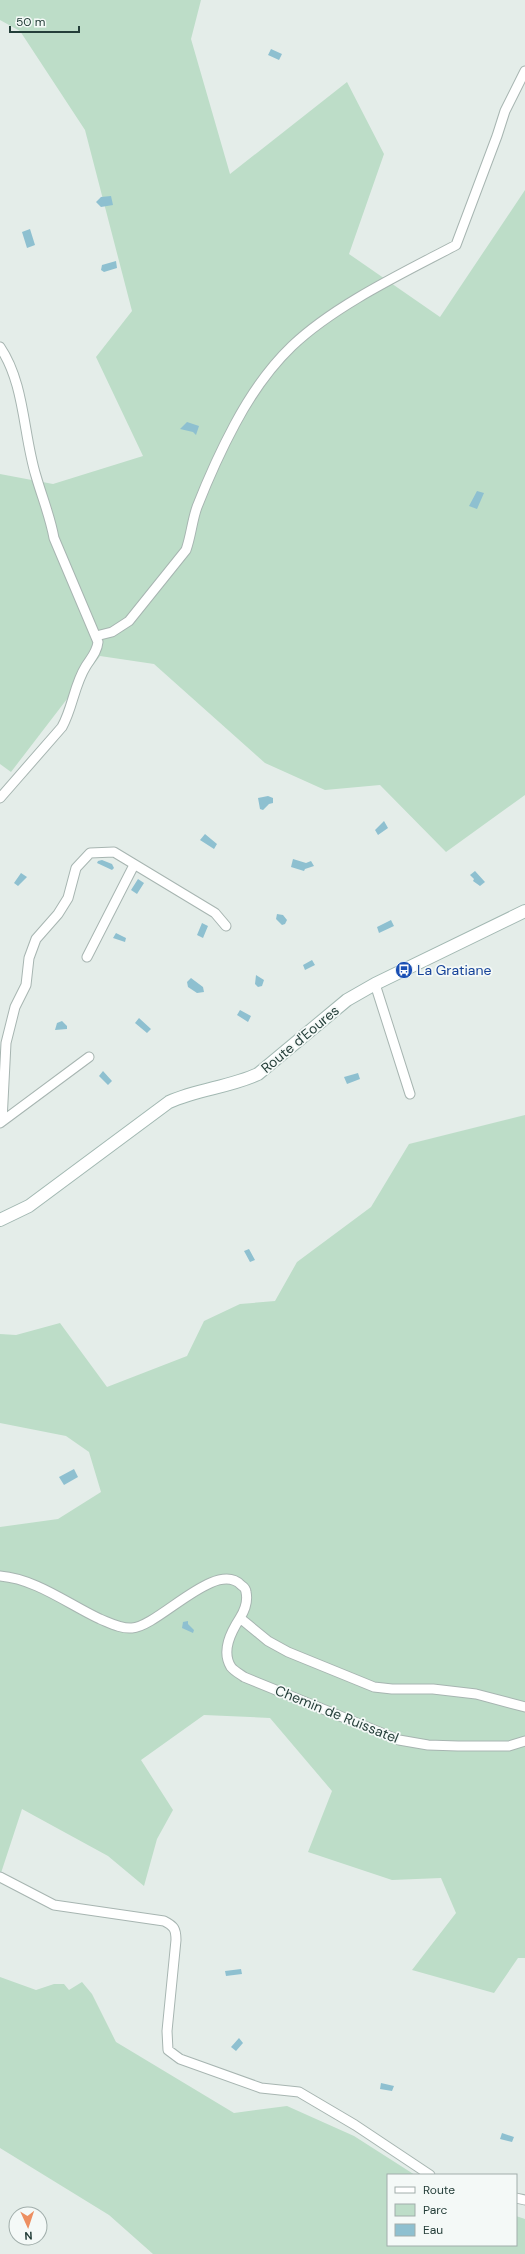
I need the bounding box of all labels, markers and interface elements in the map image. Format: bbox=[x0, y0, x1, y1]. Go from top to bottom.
scale bar bbox=[10, 8, 79, 34]
text: 50 m bbox=[16, 14, 45, 30]
bus stop icon: La Gratiane bbox=[394, 960, 414, 980]
place label: La Gratiane bbox=[417, 961, 491, 979]
street label: Route d'Eoures bbox=[257, 1001, 343, 1077]
street label: Chemin de Ruissatel bbox=[273, 1681, 401, 1747]
legend bbox=[387, 2174, 517, 2246]
text: Route bbox=[423, 2182, 455, 2198]
text: Parc bbox=[423, 2202, 447, 2218]
north arrow bbox=[8, 2206, 48, 2246]
text: Eau bbox=[423, 2222, 443, 2238]
text: N bbox=[24, 2229, 33, 2243]

